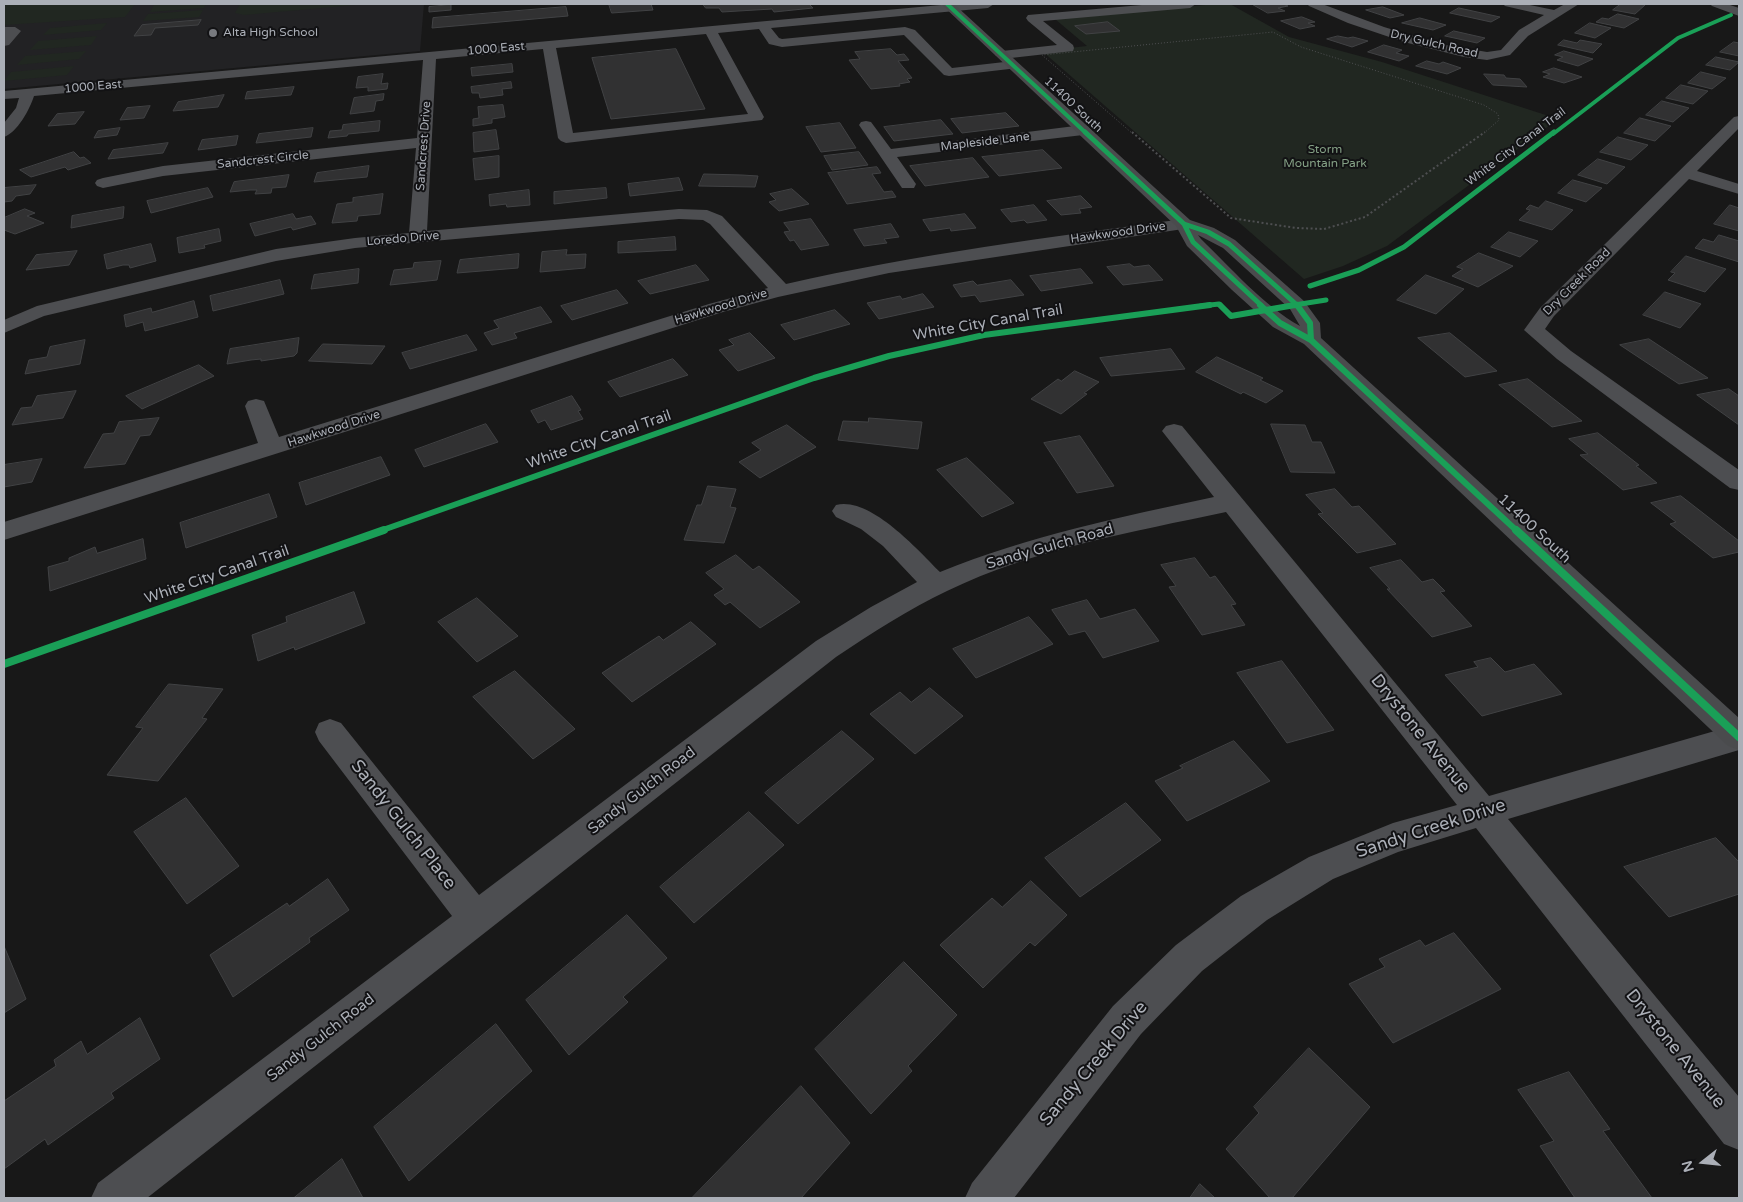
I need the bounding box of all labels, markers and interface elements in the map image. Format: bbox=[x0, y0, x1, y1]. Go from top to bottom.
place label: Alta High School bbox=[223, 26, 318, 40]
marker: Alta High School bbox=[207, 27, 219, 39]
street label: Dry Gulch Road bbox=[1389, 27, 1479, 61]
street label: 1000 East bbox=[467, 39, 525, 59]
street label: 11400 South bbox=[1041, 74, 1105, 136]
street label: 1000 East bbox=[64, 77, 122, 97]
street label: Sandcrest Drive bbox=[414, 101, 434, 191]
street label: White City Canal Trail bbox=[1463, 105, 1569, 189]
street label: Mapleside Lane bbox=[940, 129, 1030, 155]
park label: Storm Mountain Park bbox=[1283, 143, 1367, 171]
street label: Sandcrest Circle bbox=[217, 148, 309, 172]
street label: Hawkwood Drive bbox=[1069, 219, 1167, 247]
street label: Loredo Drive bbox=[366, 229, 440, 249]
street label: Dry Creek Road bbox=[1540, 245, 1614, 319]
street label: Hawkwood Drive bbox=[673, 286, 769, 328]
street label: White City Canal Trail bbox=[912, 301, 1064, 345]
street label: Hawkwood Drive bbox=[286, 407, 382, 451]
street label: White City Canal Trail bbox=[524, 407, 674, 473]
street label: 11400 South bbox=[1494, 491, 1574, 567]
street label: Sandy Gulch Road bbox=[984, 520, 1116, 574]
street label: White City Canal Trail bbox=[142, 542, 292, 608]
street label: Drystone Avenue bbox=[1366, 670, 1474, 798]
street label: Sandy Gulch Road bbox=[585, 744, 699, 838]
street label: Sandy Gulch Place bbox=[346, 756, 460, 894]
street label: Sandy Creek Drive bbox=[1353, 795, 1509, 863]
street label: Drystone Avenue bbox=[1621, 985, 1729, 1113]
street label: Sandy Gulch Road bbox=[264, 991, 378, 1085]
street label: Sandy Creek Drive bbox=[1036, 997, 1152, 1131]
north arrow bbox=[1678, 1137, 1728, 1187]
text: N bbox=[1678, 1159, 1698, 1174]

